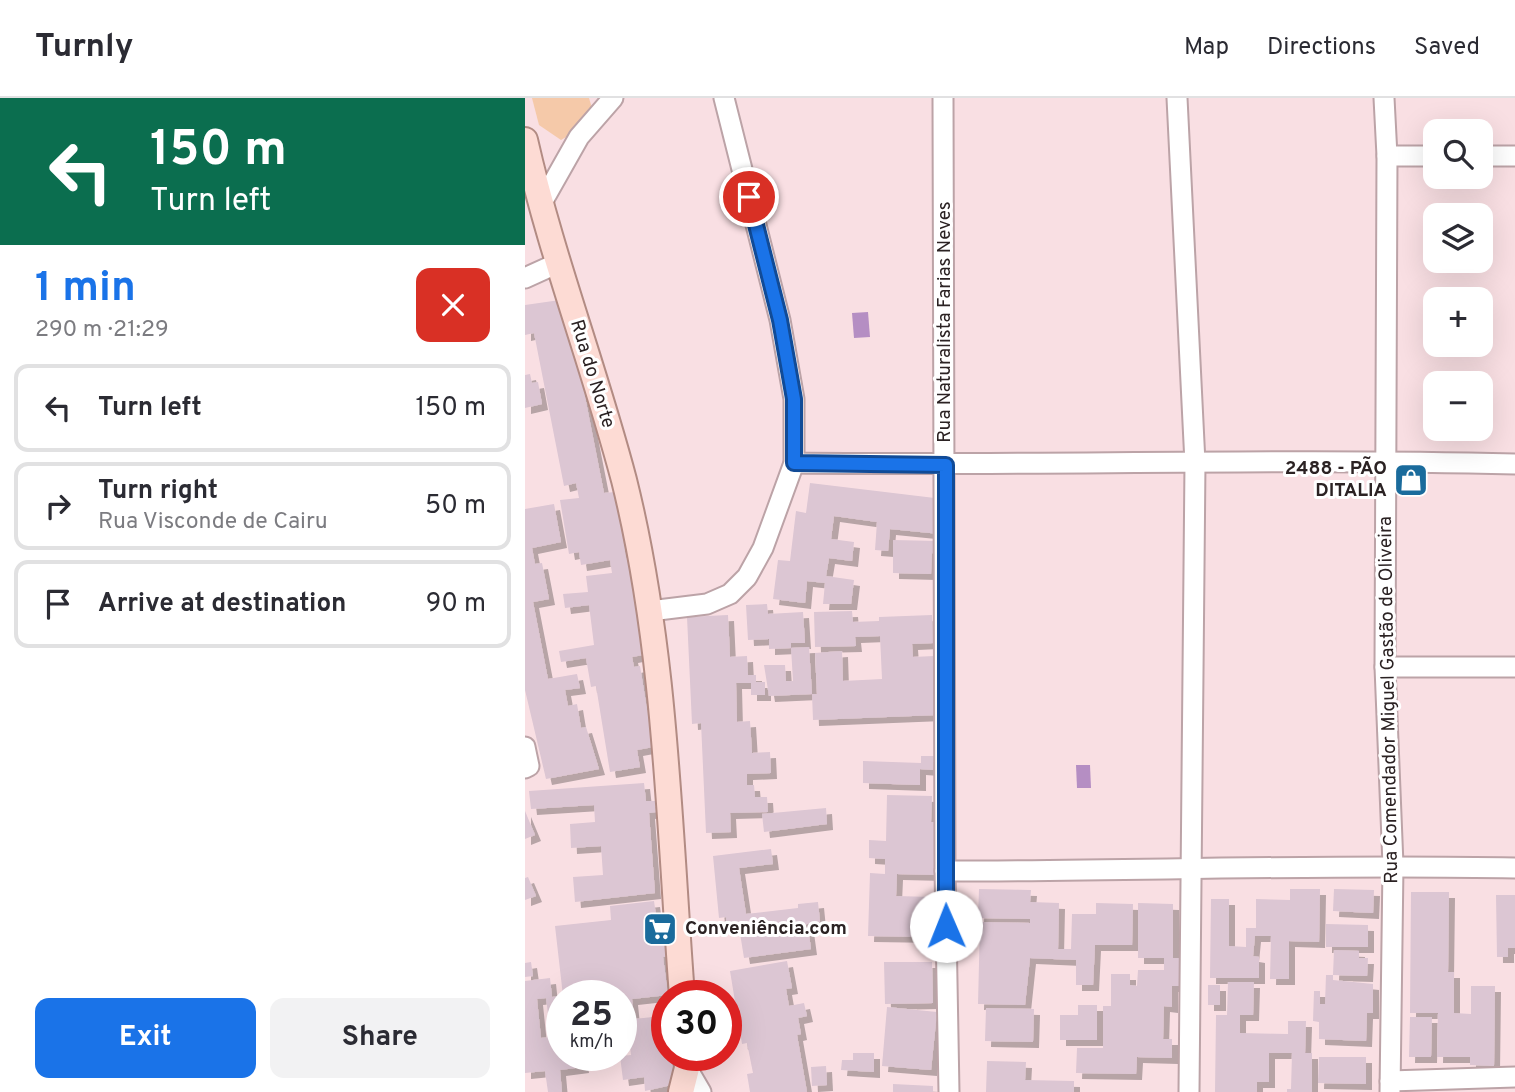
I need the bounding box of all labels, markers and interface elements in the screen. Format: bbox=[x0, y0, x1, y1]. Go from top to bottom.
text: Turnly bbox=[35, 27, 133, 69]
text: Map bbox=[1184, 33, 1229, 63]
text: Directions bbox=[1267, 33, 1376, 63]
text: Saved bbox=[1414, 33, 1480, 63]
map controls bbox=[1423, 119, 1493, 441]
button: search bbox=[1423, 119, 1493, 189]
text: 150 m bbox=[150, 121, 287, 183]
icon: left bbox=[35, 126, 126, 217]
pin bbox=[719, 167, 779, 227]
icon: arrive bbox=[730, 178, 768, 216]
text: Turn left bbox=[150, 182, 271, 222]
street label: Rua Naturalista Farias Neves bbox=[933, 201, 957, 443]
button: layers bbox=[1423, 203, 1493, 273]
text: 1 min bbox=[35, 263, 136, 316]
button: close bbox=[416, 268, 490, 342]
button: + bbox=[1423, 287, 1493, 357]
text: 290 m · 21:29 bbox=[35, 316, 169, 345]
street label: Rua do Norte bbox=[564, 317, 620, 431]
button: − bbox=[1423, 371, 1493, 441]
icon: left bbox=[39, 389, 77, 427]
text: Turn left bbox=[98, 392, 202, 425]
text: 150 m bbox=[415, 392, 486, 425]
place label: 2488 - PÃO DITALIA bbox=[1285, 456, 1387, 503]
shop icon: 2488 - PÃO DITALIA bbox=[1392, 461, 1430, 499]
text: Turn right bbox=[98, 475, 218, 508]
icon: right bbox=[39, 487, 77, 525]
text: 50 m bbox=[425, 490, 486, 523]
text: Rua Visconde de Cairu bbox=[98, 508, 328, 537]
street label: Rua Comendador Miguel Gastão de Oliveira bbox=[1374, 516, 1404, 884]
icon: arrive bbox=[39, 585, 77, 623]
text: Arrive at destination bbox=[98, 588, 346, 621]
text: 90 m bbox=[426, 588, 486, 621]
position arrow bbox=[909, 889, 983, 963]
supermarket icon: Conveniência.com bbox=[641, 910, 679, 948]
place label: Conveniência.com bbox=[685, 917, 847, 941]
speed limit sign: 30 bbox=[651, 980, 742, 1071]
text: 25 bbox=[570, 994, 613, 1038]
button: Exit bbox=[35, 998, 256, 1078]
button: Share bbox=[270, 998, 490, 1078]
text: km/h bbox=[570, 1031, 613, 1054]

